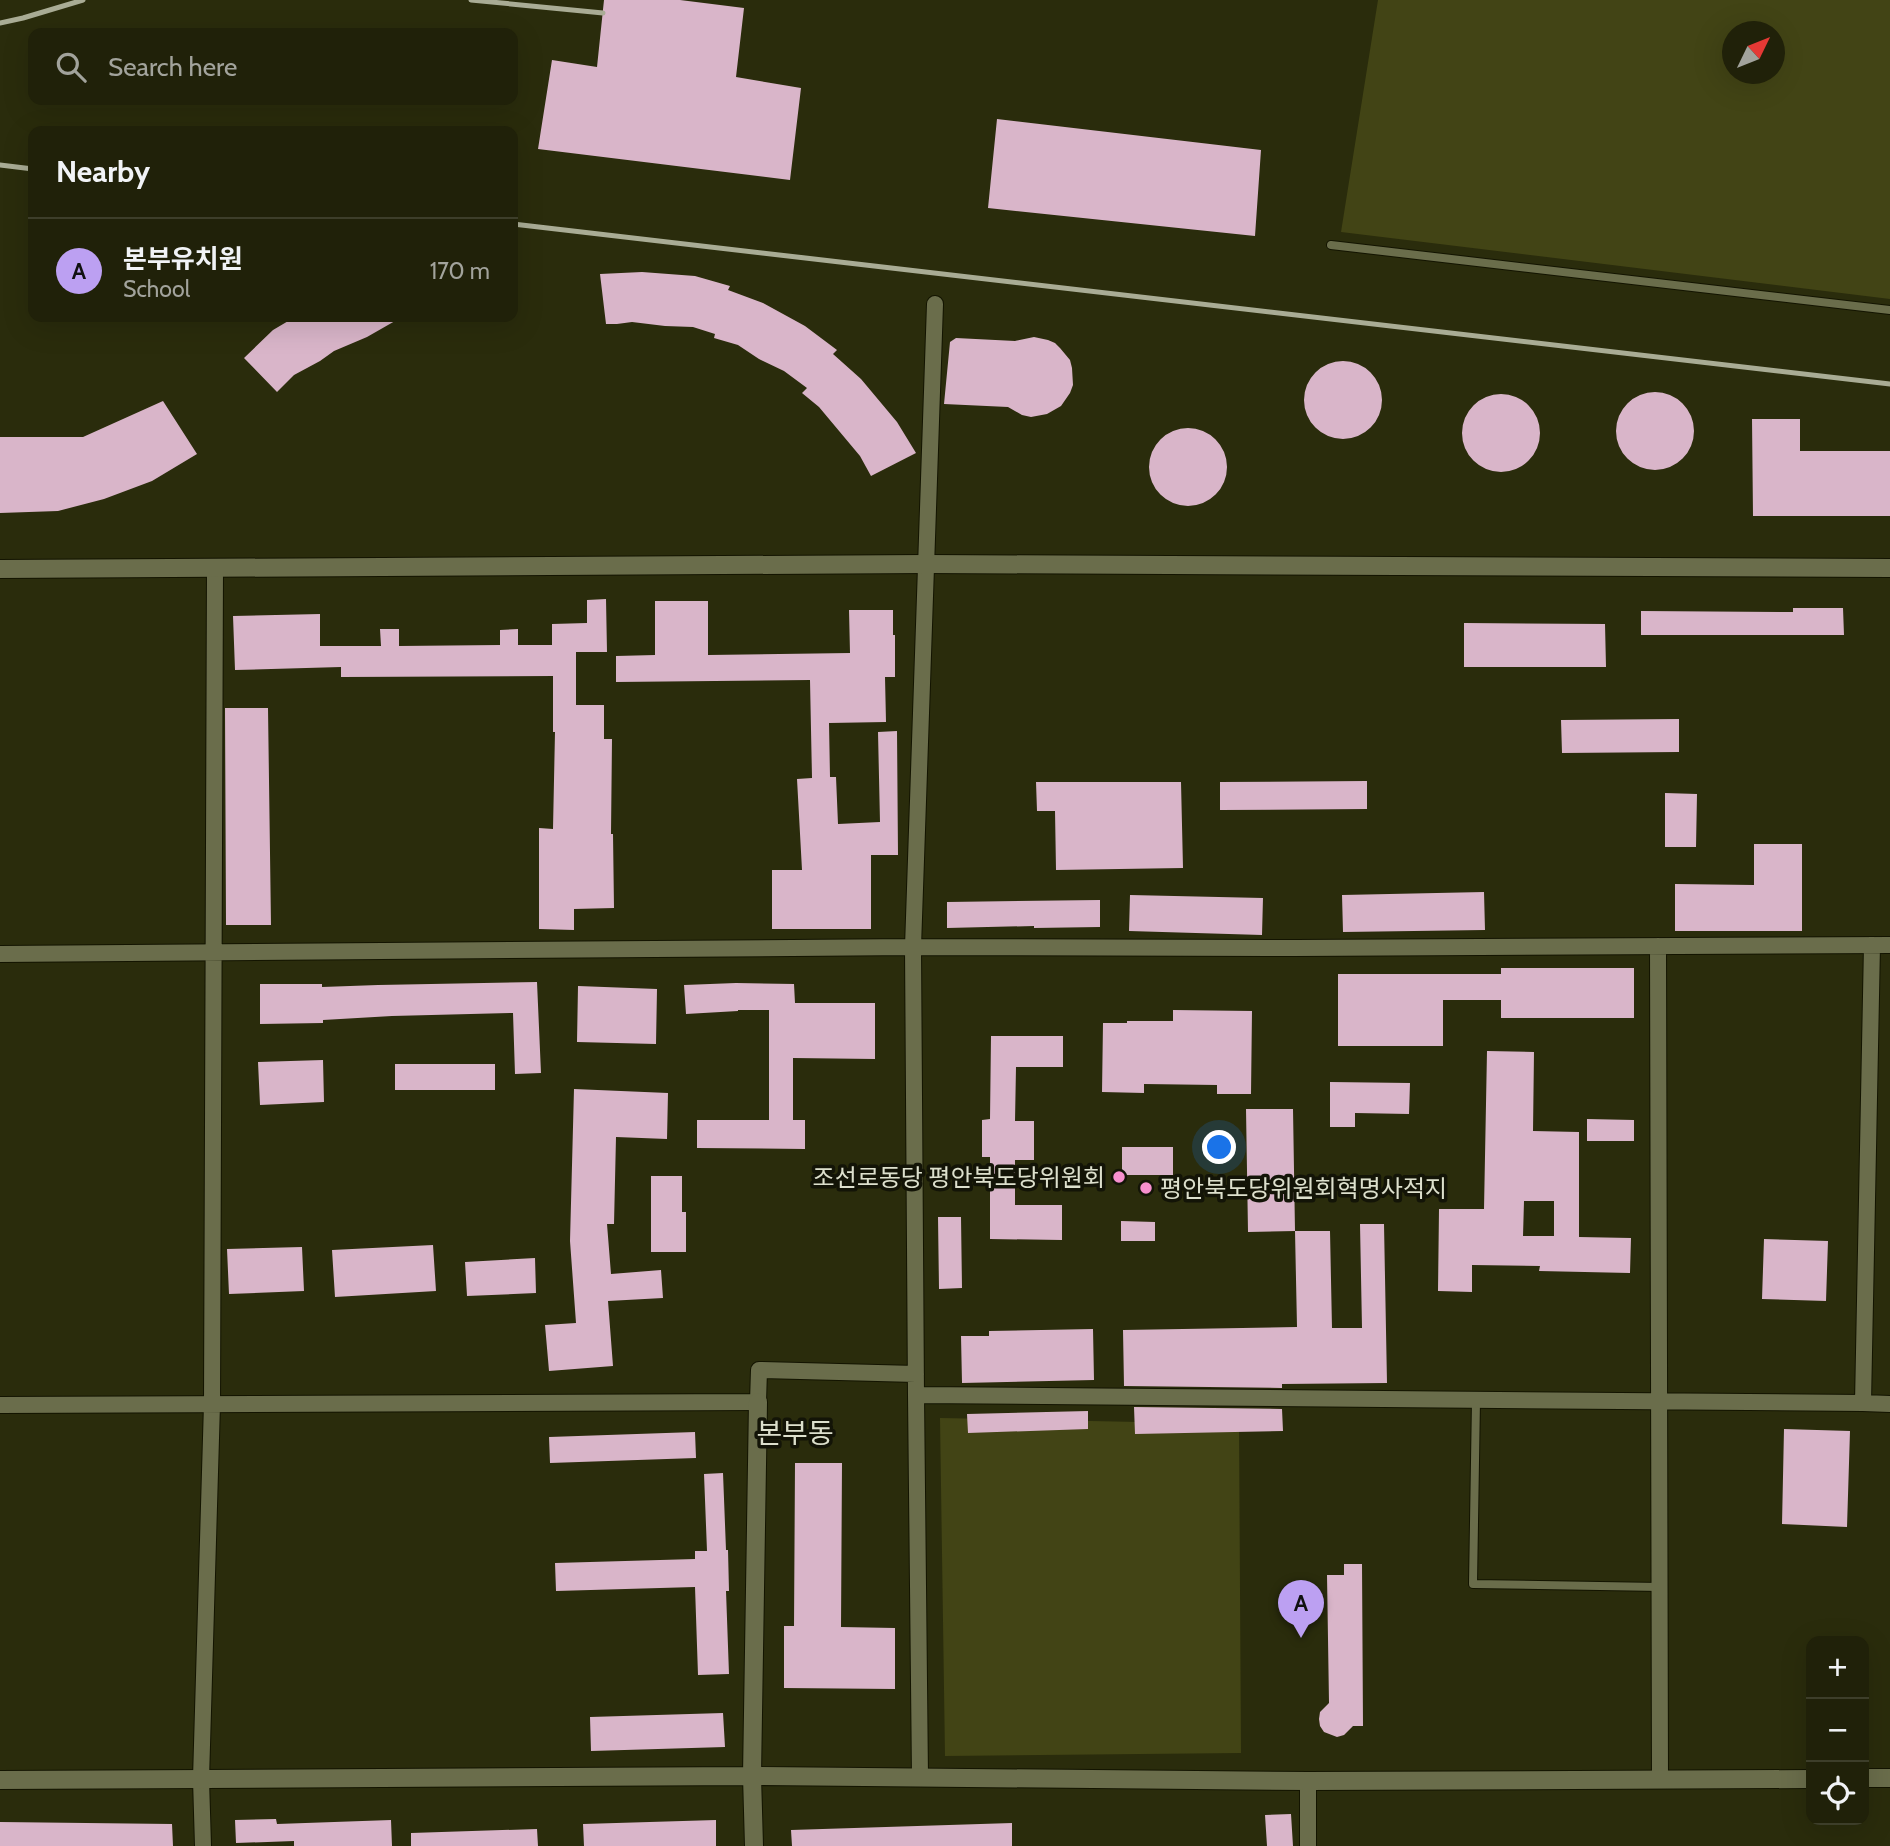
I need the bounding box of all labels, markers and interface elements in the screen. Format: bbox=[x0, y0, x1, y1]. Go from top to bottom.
north arrow bbox=[1722, 21, 1785, 84]
search box bbox=[28, 28, 518, 105]
icon: search bbox=[52, 48, 90, 86]
text: Search here bbox=[108, 51, 237, 83]
text: Nearby bbox=[56, 153, 150, 190]
text: 본부유치원 bbox=[123, 243, 243, 275]
text: A bbox=[72, 257, 86, 285]
text: 170 m bbox=[430, 257, 490, 285]
text: School bbox=[123, 275, 190, 303]
your location bbox=[1202, 1130, 1236, 1164]
place label: 조선로동당 평안북도당위원회 bbox=[813, 1163, 1105, 1192]
marker: 조선로동당 평안북도당위원회 bbox=[1111, 1169, 1127, 1185]
place label: 평안북도당위원회혁명사적지 bbox=[1160, 1174, 1447, 1203]
marker: 평안북도당위원회혁명사적지 bbox=[1138, 1180, 1154, 1196]
district label: 본부동 bbox=[756, 1416, 834, 1450]
pin: A bbox=[1278, 1580, 1324, 1638]
map controls bbox=[1806, 1636, 1869, 1825]
button: + bbox=[1806, 1636, 1869, 1699]
button: − bbox=[1806, 1699, 1869, 1762]
button: locate bbox=[1806, 1762, 1869, 1825]

